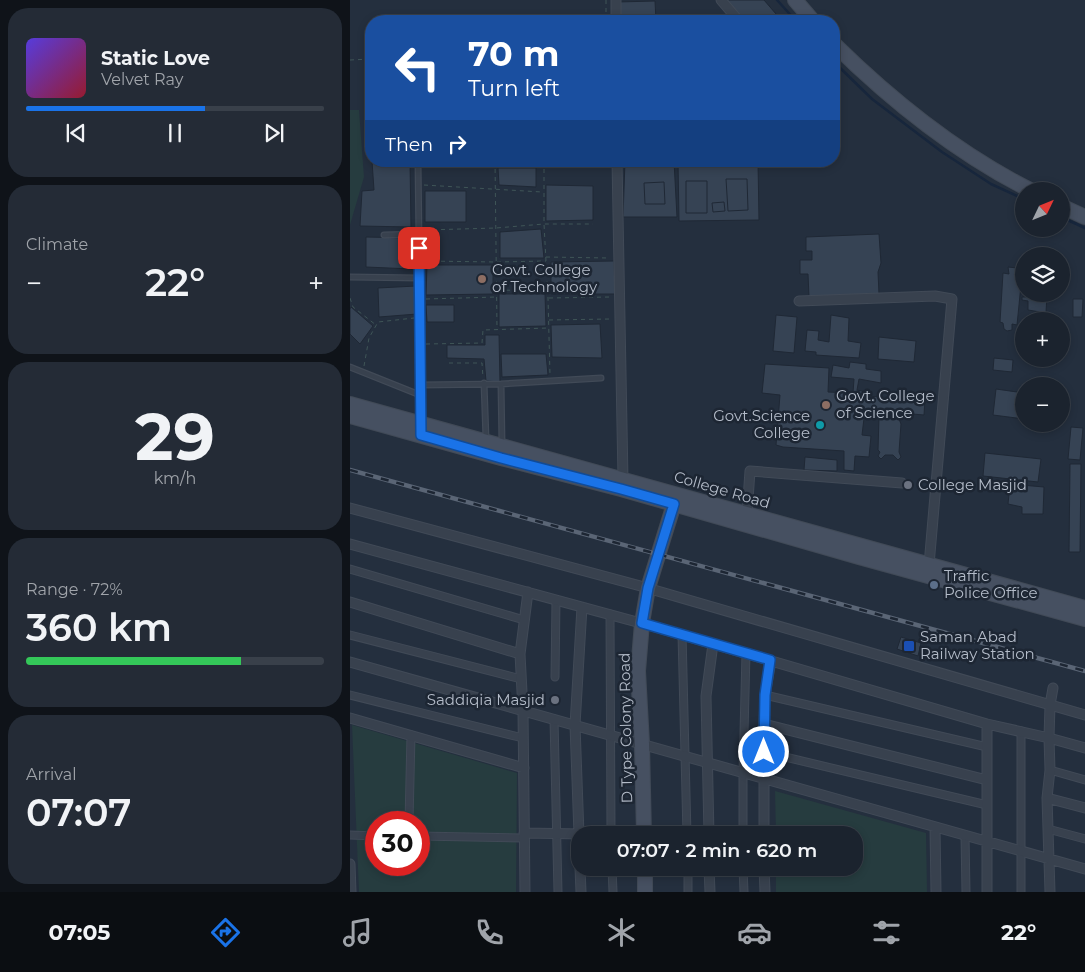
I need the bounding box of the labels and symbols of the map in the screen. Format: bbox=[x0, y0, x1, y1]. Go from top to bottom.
north arrow bbox=[1015, 182, 1070, 238]
pin bbox=[398, 227, 440, 269]
place label: Govt. College of Technology bbox=[492, 260, 598, 296]
marker: Govt. College of Technology bbox=[476, 273, 488, 285]
place label: Govt. College of Science bbox=[836, 386, 935, 422]
marker: Govt. College of Science bbox=[820, 399, 832, 411]
place label: Govt.Science College bbox=[713, 406, 810, 442]
marker: Govt.Science College bbox=[814, 419, 826, 431]
street label: College Road bbox=[672, 467, 772, 512]
place label: College Masjid bbox=[918, 475, 1027, 494]
marker: College Masjid bbox=[902, 479, 914, 491]
place label: Traffic Police Office bbox=[944, 566, 1038, 602]
marker: Traffic Police Office bbox=[928, 579, 940, 591]
place label: Saman Abad Railway Station bbox=[920, 627, 1035, 663]
marker: Saman Abad Railway Station bbox=[902, 639, 916, 653]
street label: D Type Colony Road bbox=[615, 653, 636, 803]
place label: Saddiqia Masjid bbox=[427, 690, 545, 709]
marker: Saddiqia Masjid bbox=[549, 694, 561, 706]
position arrow bbox=[737, 725, 789, 777]
speed limit sign: 30 bbox=[365, 811, 430, 876]

